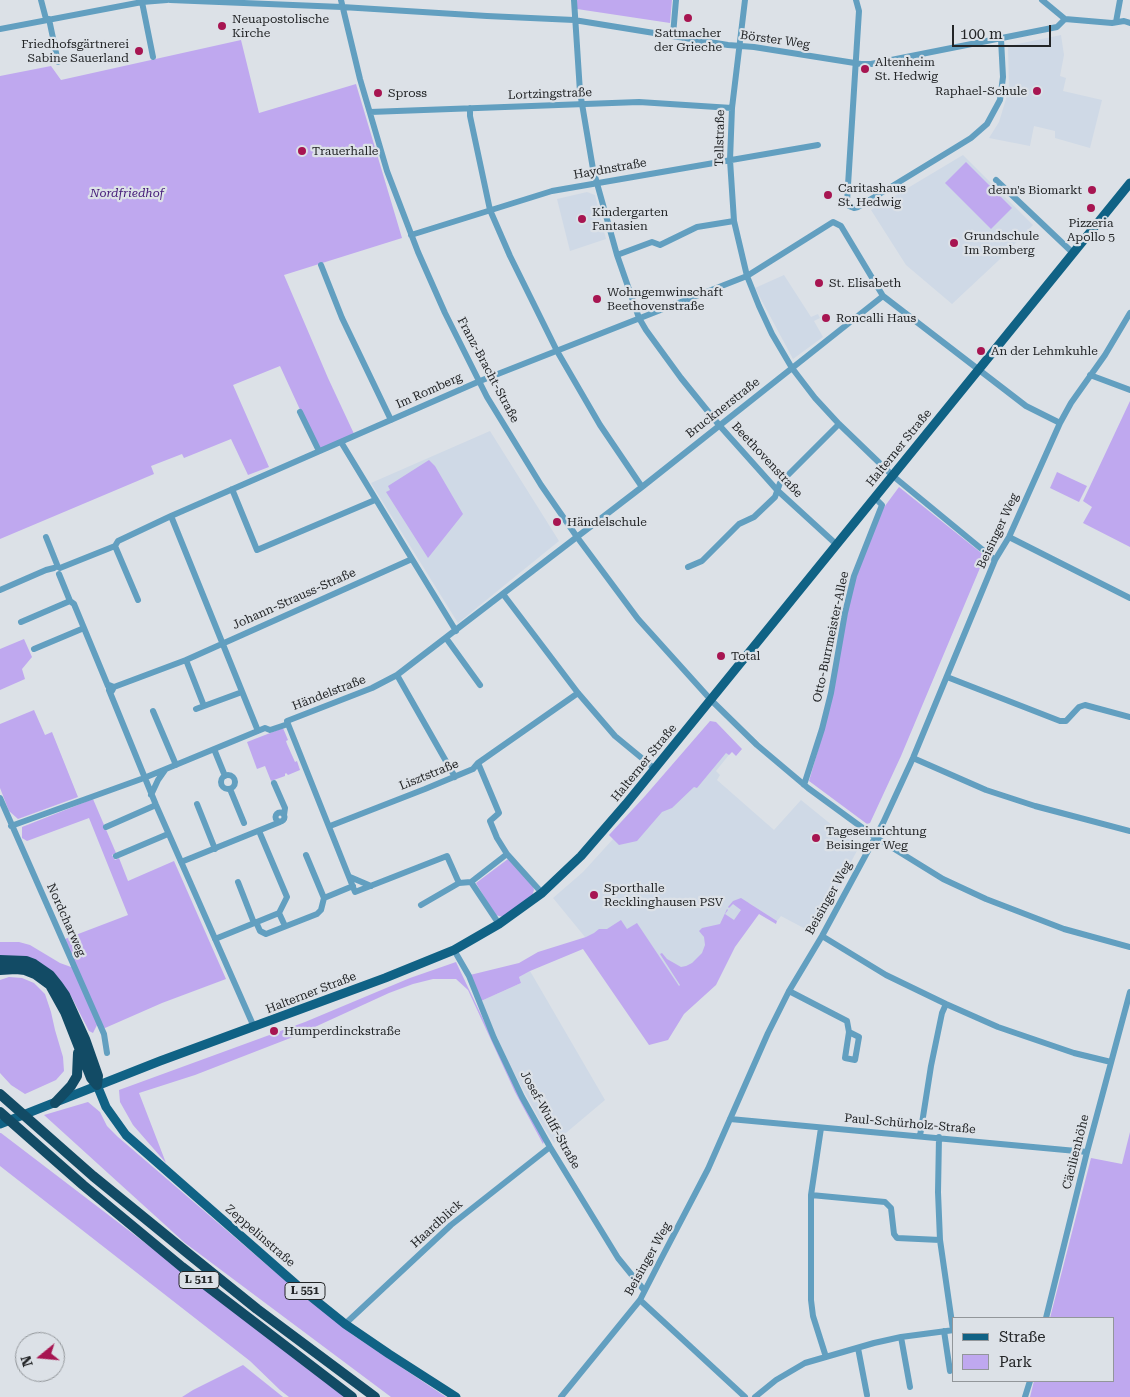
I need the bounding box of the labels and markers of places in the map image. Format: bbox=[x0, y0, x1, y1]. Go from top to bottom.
place label: Neuapostolische Kirche bbox=[232, 12, 329, 40]
marker: Sattmacher der Grieche bbox=[682, 12, 694, 24]
marker: Neuapostolische Kirche bbox=[216, 20, 228, 32]
place label: Sattmacher der Grieche bbox=[654, 26, 722, 54]
place label: Friedhofsgärtnerei Sabine Sauerland bbox=[21, 37, 129, 65]
marker: Friedhofsgärtnerei Sabine Sauerland bbox=[133, 45, 145, 57]
place label: Altenheim St. Hedwig bbox=[875, 55, 938, 83]
marker: Altenheim St. Hedwig bbox=[859, 63, 871, 75]
place label: Raphael-Schule bbox=[935, 84, 1027, 98]
marker: Raphael-Schule bbox=[1031, 85, 1043, 97]
place label: Spross bbox=[388, 86, 427, 100]
marker: Spross bbox=[372, 87, 384, 99]
place label: Trauerhalle bbox=[312, 144, 378, 158]
marker: Trauerhalle bbox=[296, 145, 308, 157]
place label: Caritashaus St. Hedwig bbox=[838, 181, 906, 209]
place label: denn's Biomarkt bbox=[988, 183, 1082, 197]
marker: denn's Biomarkt bbox=[1086, 184, 1098, 196]
marker: Caritashaus St. Hedwig bbox=[822, 189, 834, 201]
marker: Pizzeria Apollo 5 bbox=[1085, 202, 1097, 214]
place label: Kindergarten Fantasien bbox=[592, 205, 668, 233]
marker: Kindergarten Fantasien bbox=[576, 213, 588, 225]
place label: Pizzeria Apollo 5 bbox=[1067, 216, 1115, 244]
place label: Grundschule Im Romberg bbox=[964, 229, 1039, 257]
marker: Grundschule Im Romberg bbox=[948, 237, 960, 249]
place label: St. Elisabeth bbox=[829, 276, 901, 290]
marker: St. Elisabeth bbox=[813, 277, 825, 289]
place label: Wohngemwinschaft Beethovenstraße bbox=[607, 285, 723, 313]
marker: Wohngemwinschaft Beethovenstraße bbox=[591, 293, 603, 305]
place label: Roncalli Haus bbox=[836, 311, 916, 325]
marker: Roncalli Haus bbox=[820, 312, 832, 324]
place label: An der Lehmkuhle bbox=[991, 344, 1098, 358]
marker: An der Lehmkuhle bbox=[975, 345, 987, 357]
place label: Händelschule bbox=[567, 515, 647, 529]
marker: Händelschule bbox=[551, 516, 563, 528]
place label: Total bbox=[731, 649, 760, 663]
marker: Total bbox=[715, 650, 727, 662]
place label: Tageseinrichtung Beisinger Weg bbox=[826, 824, 926, 852]
marker: Tageseinrichtung Beisinger Weg bbox=[810, 832, 822, 844]
place label: Sporthalle Recklinghausen PSV bbox=[604, 881, 723, 909]
marker: Sporthalle Recklinghausen PSV bbox=[588, 889, 600, 901]
place label: Humperdinckstraße bbox=[284, 1024, 401, 1038]
marker: Humperdinckstraße bbox=[268, 1025, 280, 1037]

